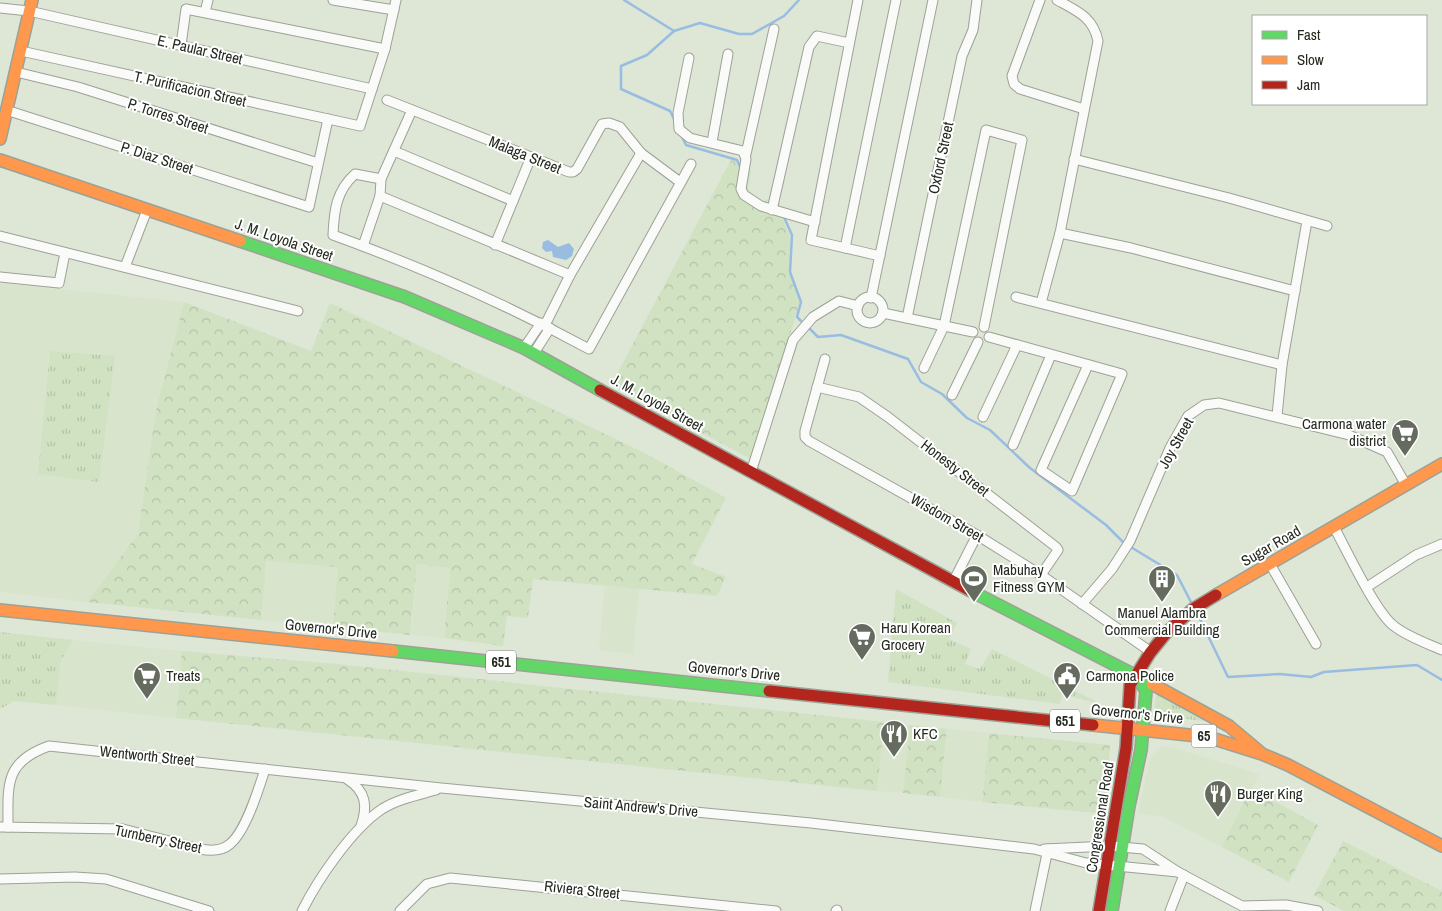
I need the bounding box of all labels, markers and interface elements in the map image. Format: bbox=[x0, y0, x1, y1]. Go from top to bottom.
legend bbox=[1252, 15, 1427, 105]
text: Fast bbox=[1297, 24, 1321, 45]
street label: E. Paular Street bbox=[155, 30, 245, 70]
text: Slow bbox=[1297, 49, 1324, 70]
street label: T. Purificacion Street bbox=[132, 65, 249, 112]
text: Jam bbox=[1297, 74, 1320, 95]
street label: P. Torres Street bbox=[125, 93, 212, 139]
street label: Oxford Street bbox=[923, 119, 959, 196]
street label: Malaga Street bbox=[486, 130, 565, 179]
street label: P. Diaz Street bbox=[118, 136, 197, 179]
street label: J. M. Loyola Street bbox=[232, 213, 337, 266]
street label: J. M. Loyola Street bbox=[607, 369, 708, 437]
street label: Joy Street bbox=[1153, 413, 1198, 472]
place label: Carmona water district bbox=[1302, 413, 1387, 451]
supermarket icon: Carmona water district bbox=[1390, 418, 1420, 457]
street label: Honesty Street bbox=[917, 434, 994, 501]
street label: Wisdom Street bbox=[907, 488, 988, 547]
street label: Sugar Road bbox=[1237, 520, 1304, 571]
place label: Mabuhay Fitness GYM bbox=[993, 559, 1065, 597]
sports icon: Mabuhay Fitness GYM bbox=[959, 564, 989, 603]
building icon: Manuel Alambra Commercial Building bbox=[1147, 564, 1177, 603]
place label: Manuel Alambra Commercial Building bbox=[1105, 602, 1220, 640]
street label: Governor's Drive bbox=[284, 613, 378, 644]
place label: Haru Korean Grocery bbox=[881, 617, 951, 655]
supermarket icon: Haru Korean Grocery bbox=[847, 622, 877, 661]
road number: 651 bbox=[486, 650, 516, 674]
street label: Governor's Drive bbox=[687, 655, 781, 686]
supermarket icon: Treats bbox=[132, 661, 162, 700]
public building icon: Carmona Police bbox=[1052, 661, 1082, 700]
place label: Treats bbox=[166, 665, 200, 686]
place label: Carmona Police bbox=[1086, 665, 1174, 686]
street label: Governor's Drive bbox=[1090, 698, 1184, 729]
road number: 651 bbox=[1050, 709, 1080, 732]
restaurant icon: KFC bbox=[879, 719, 909, 758]
place label: KFC bbox=[913, 723, 938, 744]
road number: 65 bbox=[1192, 724, 1216, 748]
street label: Wentworth Street bbox=[99, 740, 196, 771]
street label: Congressional Road bbox=[1080, 760, 1119, 874]
restaurant icon: Burger King bbox=[1203, 779, 1233, 818]
place label: Burger King bbox=[1237, 783, 1303, 804]
street label: Saint Andrew's Drive bbox=[583, 791, 699, 822]
street label: Turnberry Street bbox=[113, 819, 204, 858]
street label: Riviera Street bbox=[543, 875, 621, 904]

